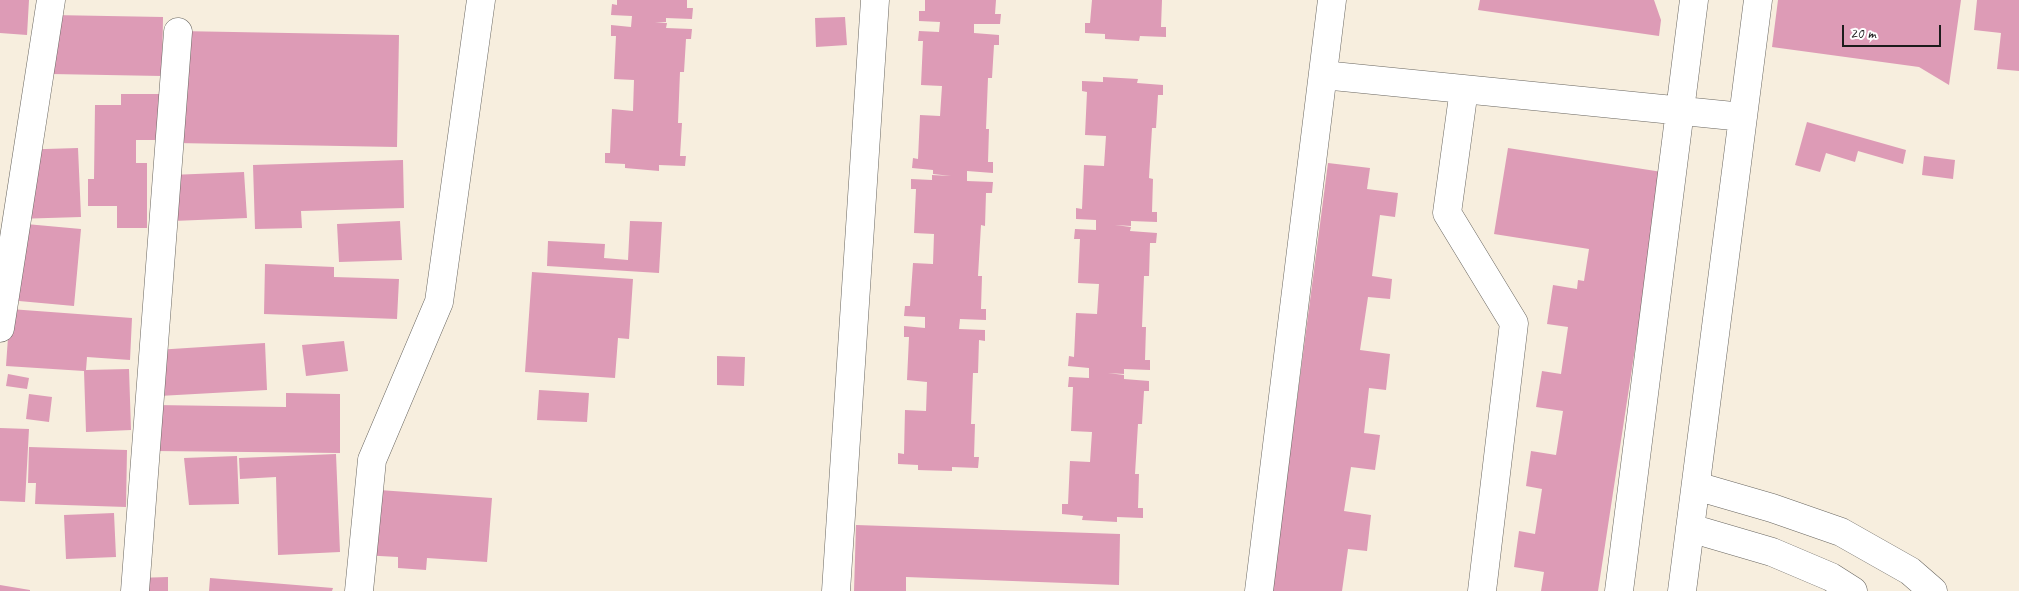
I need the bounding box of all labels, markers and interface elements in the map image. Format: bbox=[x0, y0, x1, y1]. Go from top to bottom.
scale bar bbox=[1844, 15, 1943, 47]
text: 20 m bbox=[1850, 24, 1876, 43]

